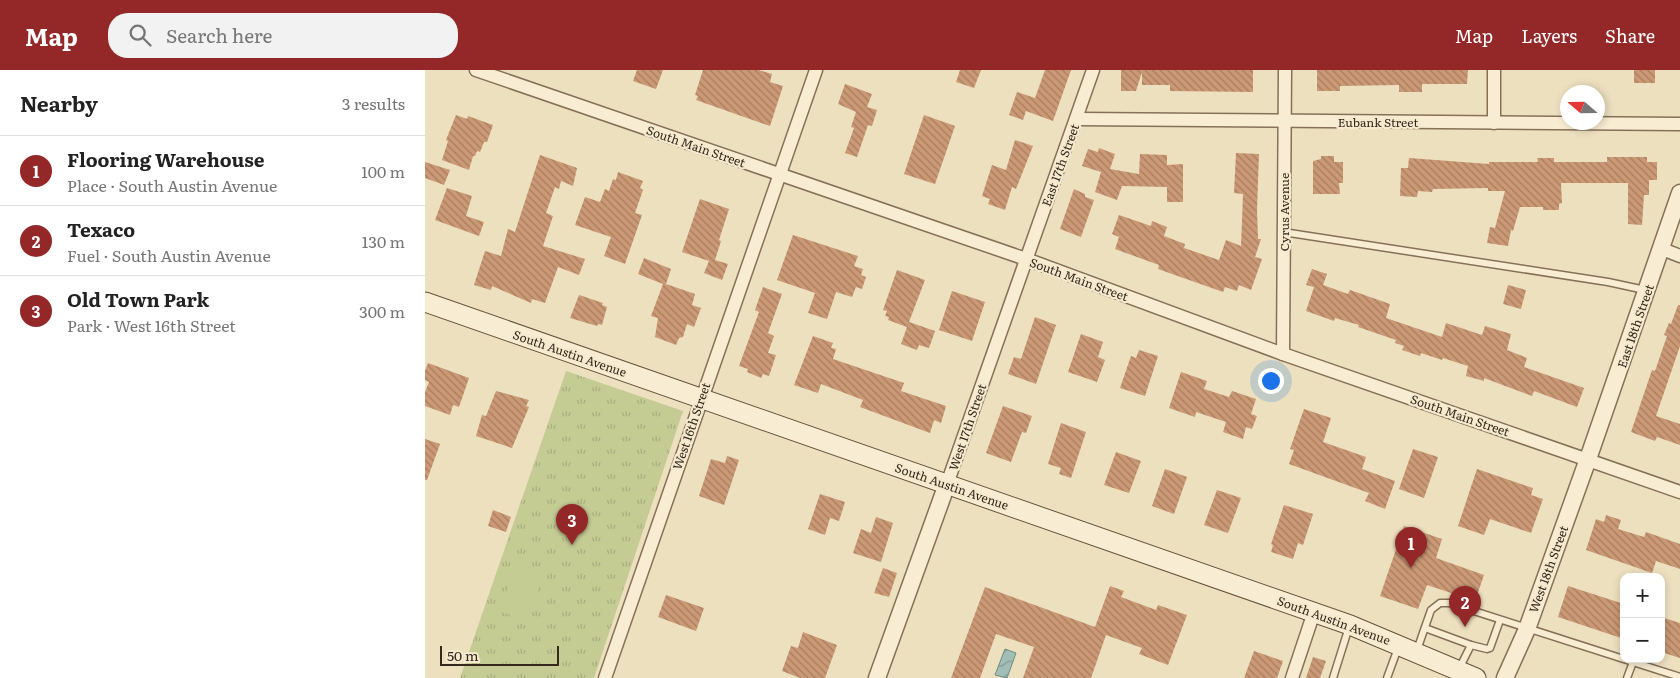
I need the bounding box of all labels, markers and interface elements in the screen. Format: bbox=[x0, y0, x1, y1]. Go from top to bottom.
search box bbox=[108, 13, 458, 58]
text: Map bbox=[25, 18, 78, 53]
icon: search bbox=[126, 21, 154, 49]
text: Search here bbox=[166, 21, 272, 49]
text: Map bbox=[1455, 22, 1493, 49]
text: Layers bbox=[1521, 22, 1577, 49]
text: Share bbox=[1605, 22, 1655, 49]
north arrow bbox=[1560, 85, 1605, 130]
text: Nearby bbox=[20, 87, 98, 118]
text: 3 results bbox=[342, 91, 405, 115]
street label: Eubank Street bbox=[1338, 113, 1418, 131]
street label: South Main Street bbox=[644, 121, 748, 171]
street label: East 17th Street bbox=[1037, 121, 1083, 209]
text: Flooring Warehouse bbox=[67, 145, 265, 173]
text: 1 bbox=[33, 159, 39, 183]
text: 100 m bbox=[361, 159, 405, 183]
text: Place · South Austin Avenue bbox=[67, 173, 277, 197]
street label: Cyrus Avenue bbox=[1275, 173, 1293, 251]
text: Texaco bbox=[67, 215, 135, 243]
text: 2 bbox=[32, 229, 40, 253]
text: 130 m bbox=[362, 229, 405, 253]
text: Fuel · South Austin Avenue bbox=[67, 243, 271, 267]
street label: South Main Street bbox=[1027, 253, 1131, 305]
street label: East 18th Street bbox=[1612, 282, 1658, 370]
text: Old Town Park bbox=[67, 285, 209, 313]
text: 3 bbox=[32, 299, 40, 323]
text: 300 m bbox=[359, 299, 405, 323]
text: Park · West 16th Street bbox=[67, 313, 236, 337]
street label: South Austin Avenue bbox=[511, 325, 629, 381]
your location bbox=[1258, 368, 1284, 394]
street label: West 16th Street bbox=[668, 380, 714, 472]
street label: West 17th Street bbox=[944, 381, 990, 473]
street label: South Main Street bbox=[1408, 390, 1512, 440]
street label: South Austin Avenue bbox=[893, 458, 1011, 514]
pin: 3 bbox=[556, 504, 588, 545]
street label: West 18th Street bbox=[1524, 523, 1572, 615]
pin: 1 bbox=[1395, 527, 1427, 568]
map controls bbox=[1620, 573, 1665, 663]
button: + bbox=[1620, 573, 1665, 618]
pin: 2 bbox=[1449, 586, 1481, 627]
street label: South Austin Avenue bbox=[1275, 591, 1393, 649]
button: − bbox=[1620, 618, 1665, 663]
scale bar bbox=[440, 643, 559, 666]
text: 50 m bbox=[447, 645, 479, 665]

